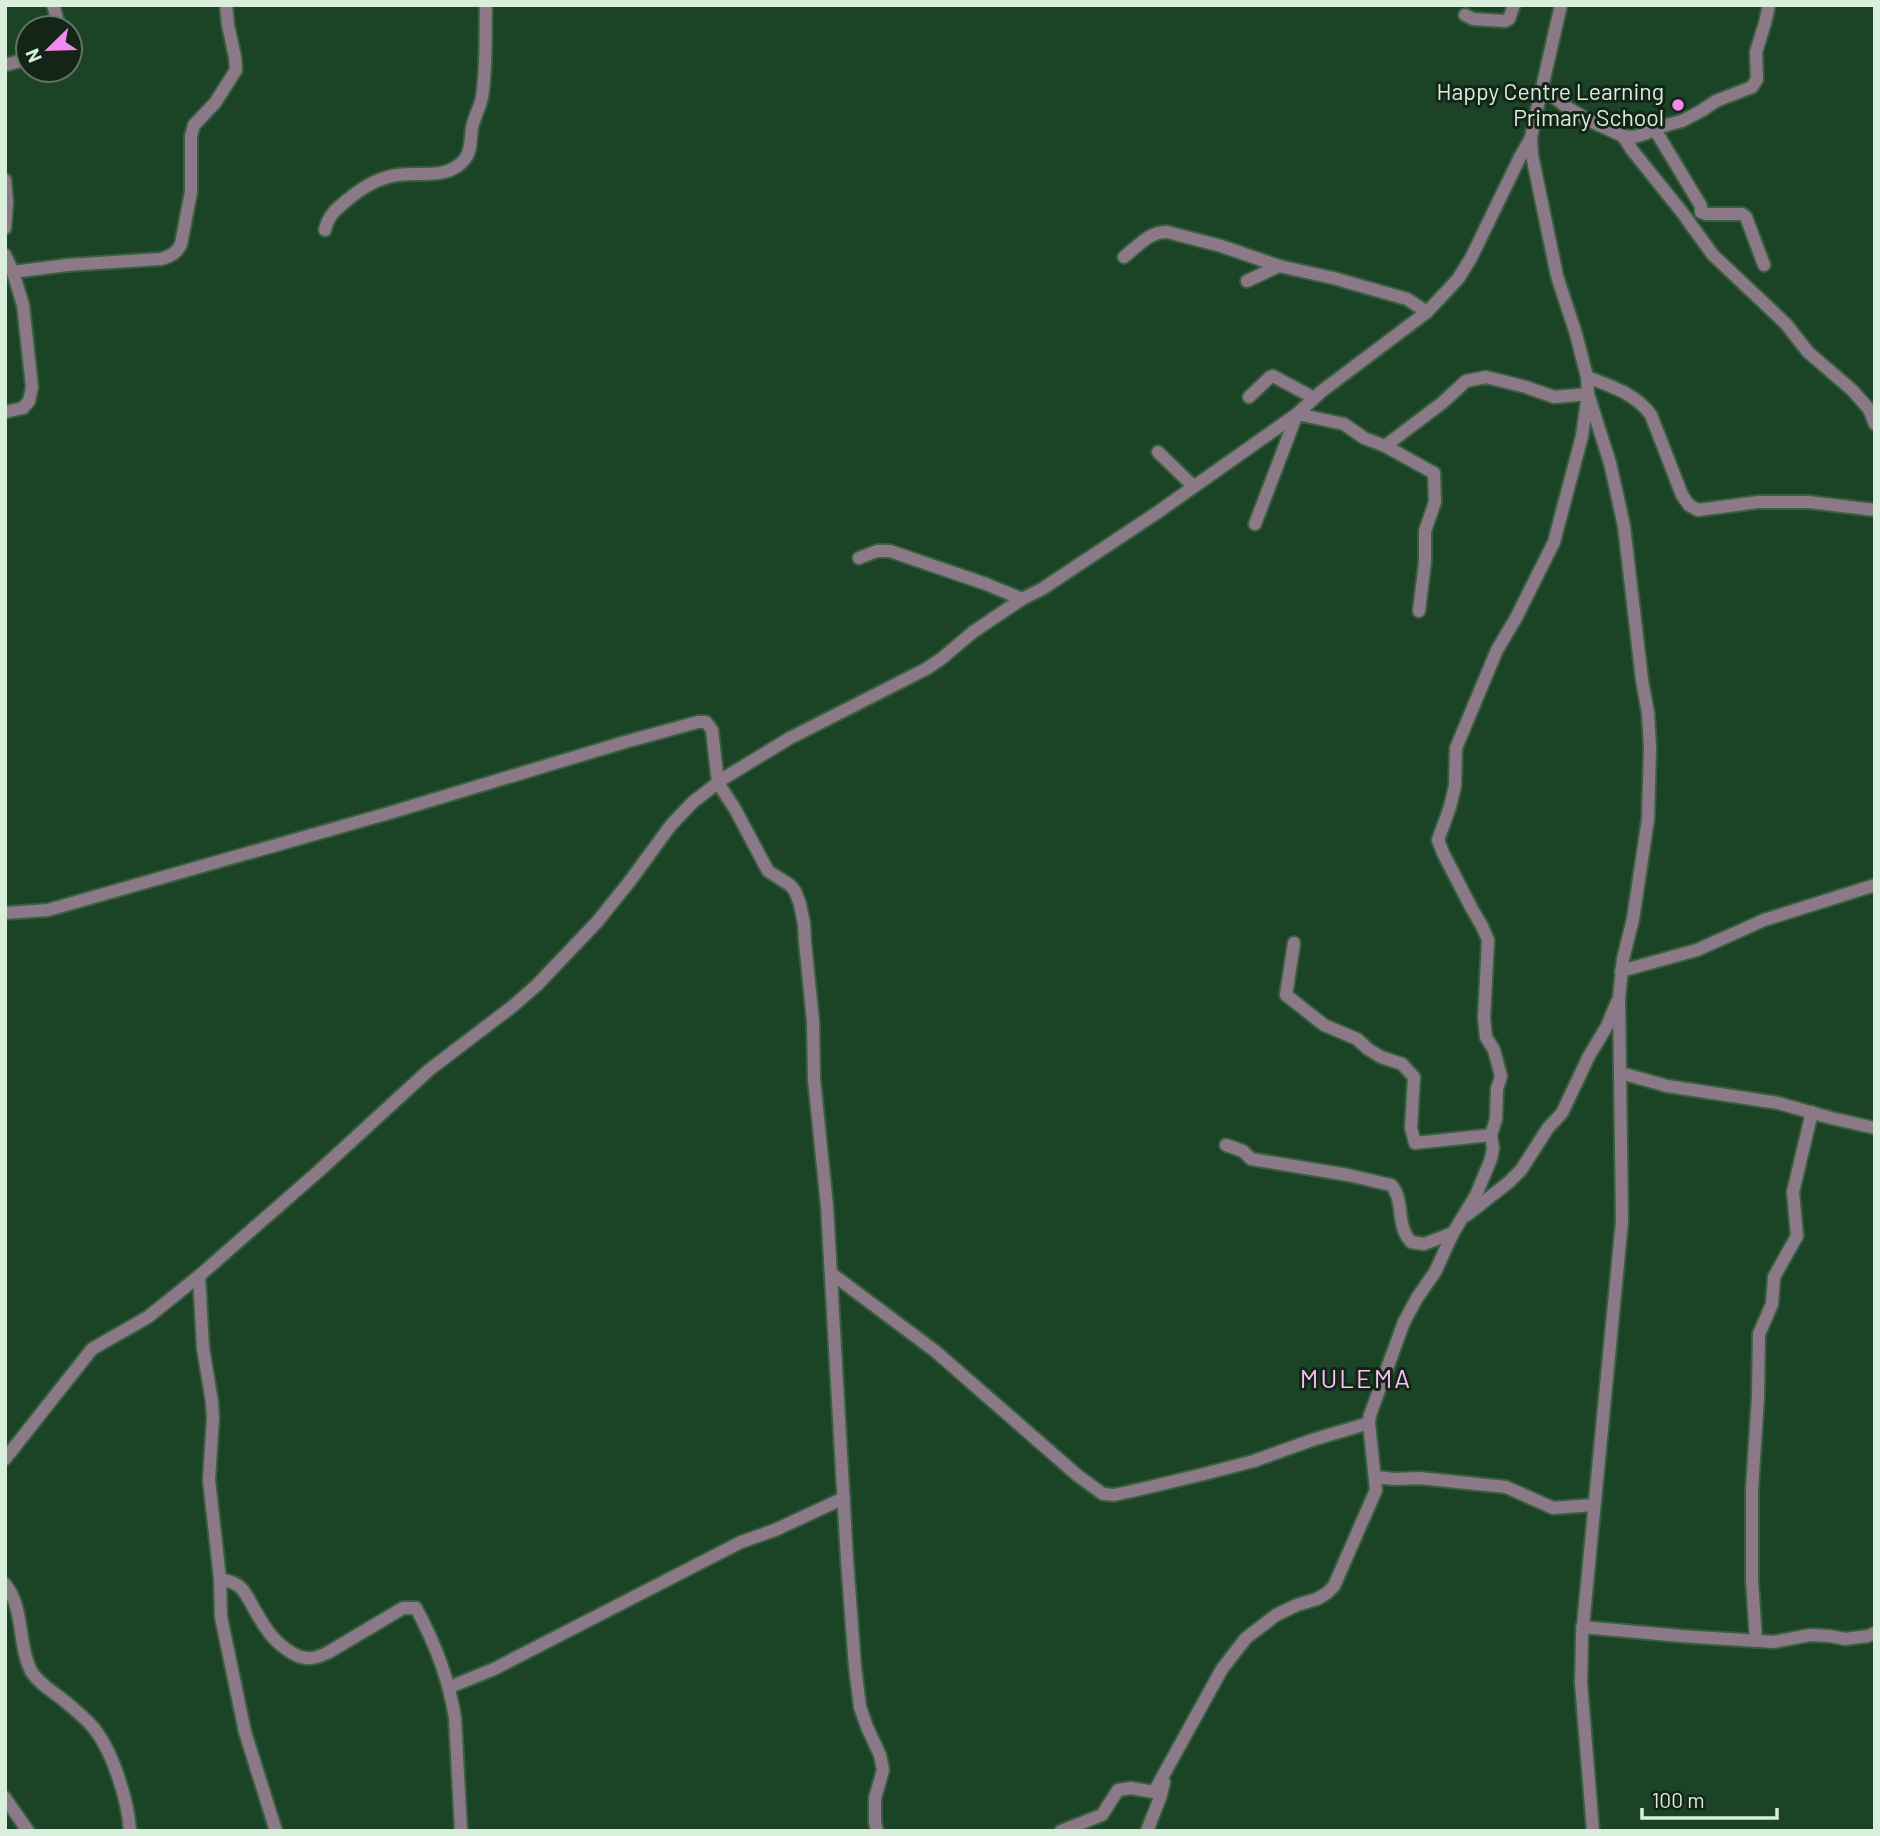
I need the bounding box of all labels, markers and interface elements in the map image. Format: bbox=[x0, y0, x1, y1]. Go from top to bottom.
north arrow bbox=[14, 14, 84, 84]
text: N bbox=[20, 46, 46, 66]
place label: Happy Centre Learning Primary School bbox=[1436, 77, 1664, 131]
marker: Happy Centre Learning Primary School bbox=[1670, 97, 1686, 113]
district label: MULEMA bbox=[1300, 1362, 1412, 1393]
scale bar bbox=[1642, 1776, 1777, 1820]
text: 100 m bbox=[1652, 1787, 1705, 1812]

